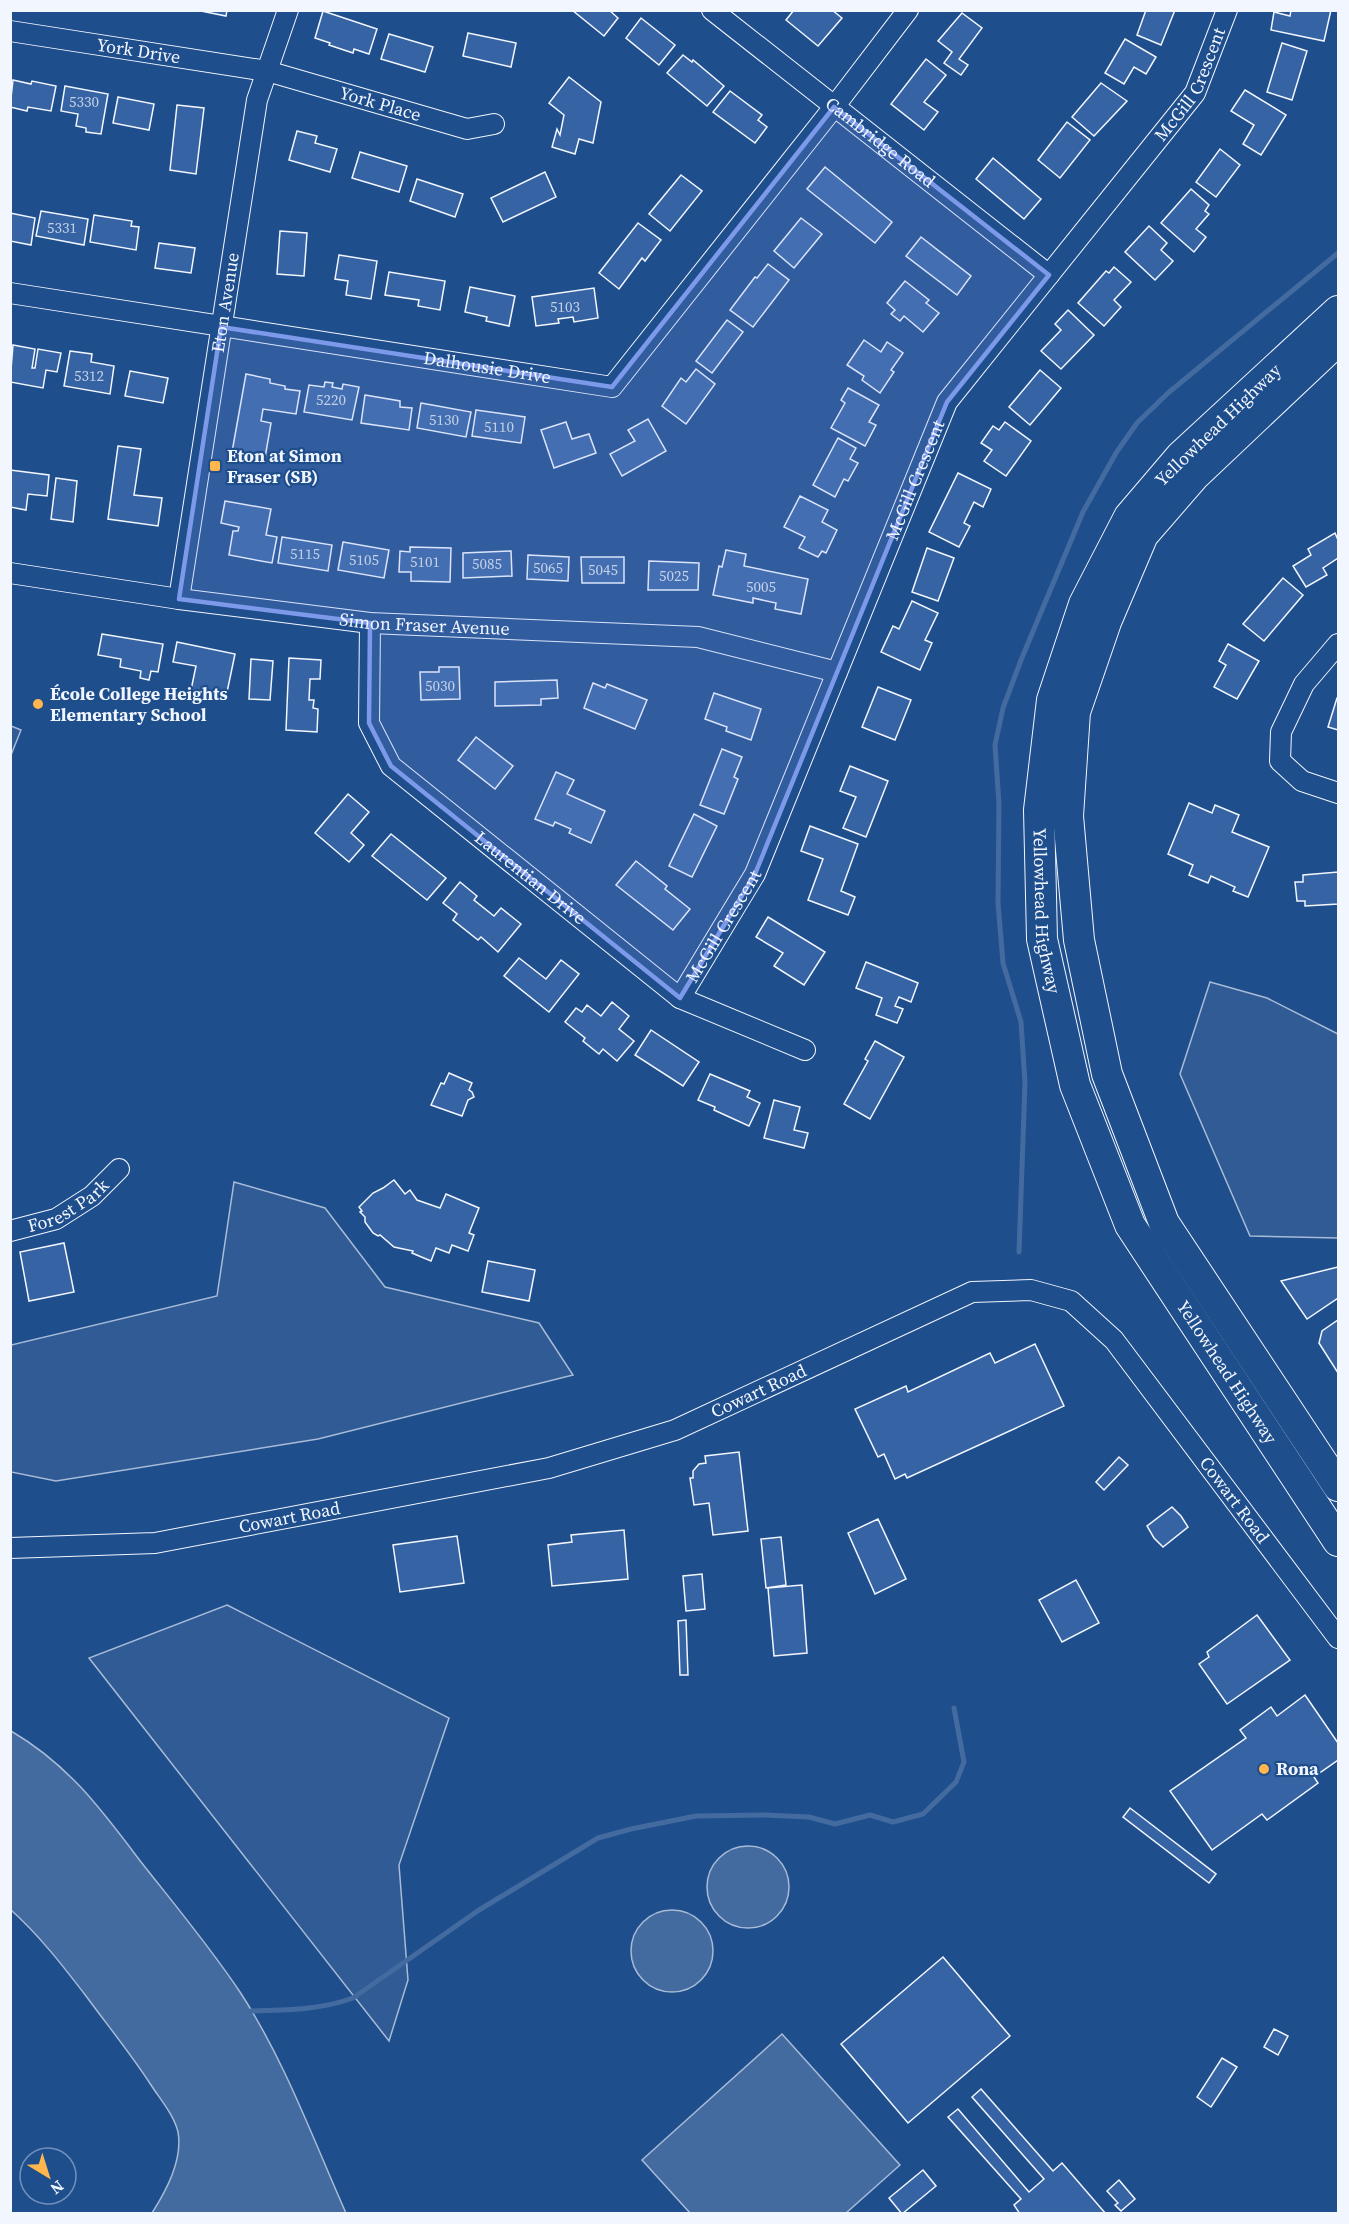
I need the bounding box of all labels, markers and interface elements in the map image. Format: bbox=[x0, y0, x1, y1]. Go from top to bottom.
street label: McGill Crescent bbox=[1148, 24, 1231, 146]
street label: York Drive bbox=[95, 32, 182, 69]
street label: York Place bbox=[337, 80, 424, 127]
house number: 5330 bbox=[69, 91, 99, 112]
street label: Cambridge Road bbox=[820, 91, 941, 193]
house number: 5331 bbox=[47, 217, 77, 238]
street label: Eton Avenue bbox=[205, 251, 245, 354]
house number: 5103 bbox=[550, 296, 580, 317]
street label: Dalhousie Drive bbox=[422, 345, 553, 389]
street label: Yellowhead Highway bbox=[1149, 357, 1287, 492]
house number: 5312 bbox=[74, 365, 104, 386]
house number: 5220 bbox=[316, 389, 346, 410]
house number: 5130 bbox=[429, 409, 459, 430]
house number: 5110 bbox=[484, 416, 514, 437]
street label: McGill Crescent bbox=[879, 416, 950, 544]
place label: Eton at Simon Fraser (SB) bbox=[227, 443, 342, 489]
marker: Eton at Simon Fraser (SB) bbox=[208, 459, 222, 473]
house number: 5115 bbox=[290, 543, 320, 564]
house number: 5105 bbox=[349, 549, 379, 570]
house number: 5101 bbox=[410, 551, 440, 572]
house number: 5085 bbox=[472, 553, 502, 574]
house number: 5065 bbox=[533, 557, 563, 578]
house number: 5045 bbox=[588, 559, 618, 580]
house number: 5025 bbox=[659, 565, 689, 586]
house number: 5005 bbox=[746, 576, 776, 597]
street label: Simon Fraser Avenue bbox=[338, 606, 510, 641]
house number: 5030 bbox=[425, 675, 455, 696]
place label: École College Heights Elementary School bbox=[50, 681, 228, 727]
marker: École College Heights Elementary School bbox=[31, 697, 45, 711]
street label: Laurentian Drive bbox=[470, 825, 592, 930]
street label: Yellowhead Highway bbox=[1027, 827, 1067, 997]
street label: McGill Crescent bbox=[679, 866, 767, 987]
street label: Forest Park bbox=[25, 1173, 114, 1238]
street label: Yellowhead Highway bbox=[1171, 1295, 1284, 1449]
street label: Cowart Road bbox=[707, 1358, 810, 1424]
street label: Cowart Road bbox=[1194, 1451, 1276, 1548]
street label: Cowart Road bbox=[237, 1495, 342, 1539]
place label: Rona bbox=[1276, 1756, 1319, 1781]
marker: Rona bbox=[1257, 1762, 1271, 1776]
north arrow bbox=[18, 2146, 78, 2206]
text: N bbox=[46, 2176, 69, 2200]

